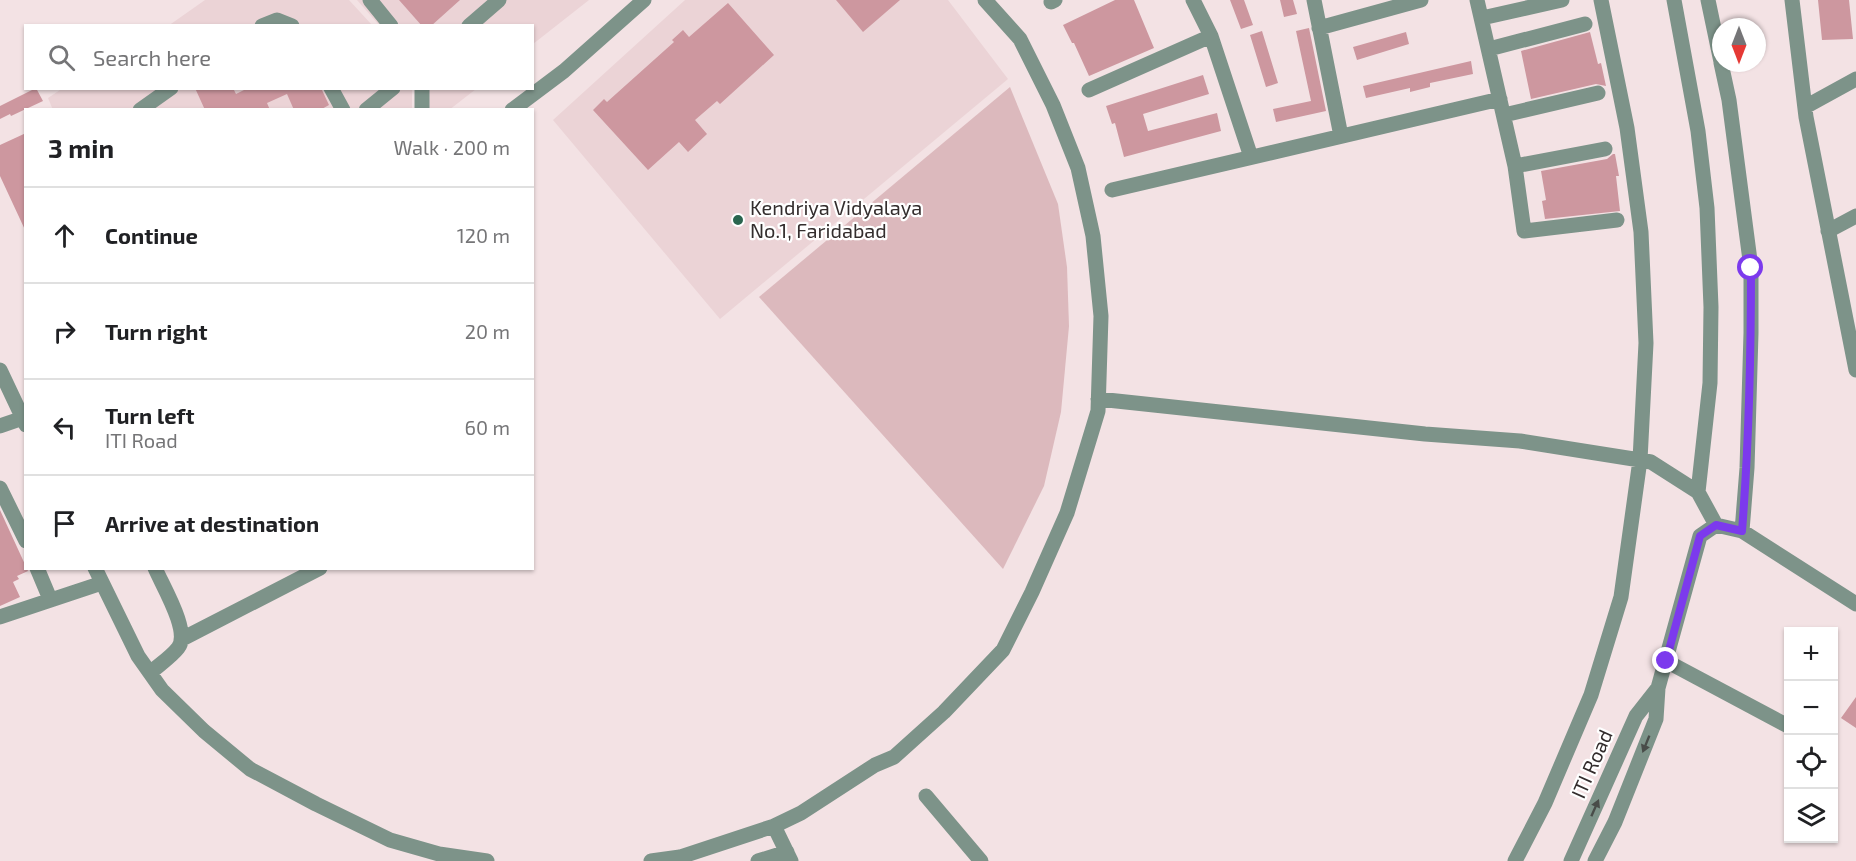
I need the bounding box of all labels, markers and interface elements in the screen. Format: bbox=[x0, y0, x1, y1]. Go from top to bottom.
north arrow bbox=[1712, 18, 1766, 72]
search box bbox=[24, 24, 534, 90]
icon: search bbox=[45, 41, 78, 74]
text: Search here bbox=[93, 44, 211, 70]
text: 3 min bbox=[48, 132, 114, 163]
text: Walk · 200 m bbox=[393, 135, 510, 159]
place label: Kendriya Vidyalaya No.1, Faridabad bbox=[750, 195, 922, 242]
marker: Kendriya Vidyalaya No.1, Faridabad bbox=[731, 213, 745, 227]
icon: ahead bbox=[48, 219, 81, 252]
text: Continue bbox=[105, 222, 198, 248]
text: 120 m bbox=[457, 223, 510, 247]
route start bbox=[1737, 254, 1763, 280]
icon: right bbox=[48, 315, 81, 348]
text: Turn right bbox=[105, 318, 207, 344]
text: 20 m bbox=[465, 319, 510, 343]
text: Turn left bbox=[105, 402, 194, 428]
icon: left bbox=[48, 411, 81, 444]
text: 60 m bbox=[465, 415, 510, 439]
text: ITI Road bbox=[105, 428, 178, 452]
icon: arrive bbox=[48, 507, 81, 540]
text: Arrive at destination bbox=[105, 510, 319, 536]
map controls bbox=[1784, 627, 1838, 843]
button: + bbox=[1784, 627, 1838, 681]
route end bbox=[1652, 647, 1678, 673]
button: − bbox=[1784, 681, 1838, 735]
street label: ITI Road bbox=[1565, 726, 1617, 802]
one-way arrow bbox=[1640, 735, 1650, 753]
button: locate bbox=[1784, 735, 1838, 789]
button: layers bbox=[1784, 789, 1838, 843]
one-way arrow bbox=[1591, 799, 1600, 816]

